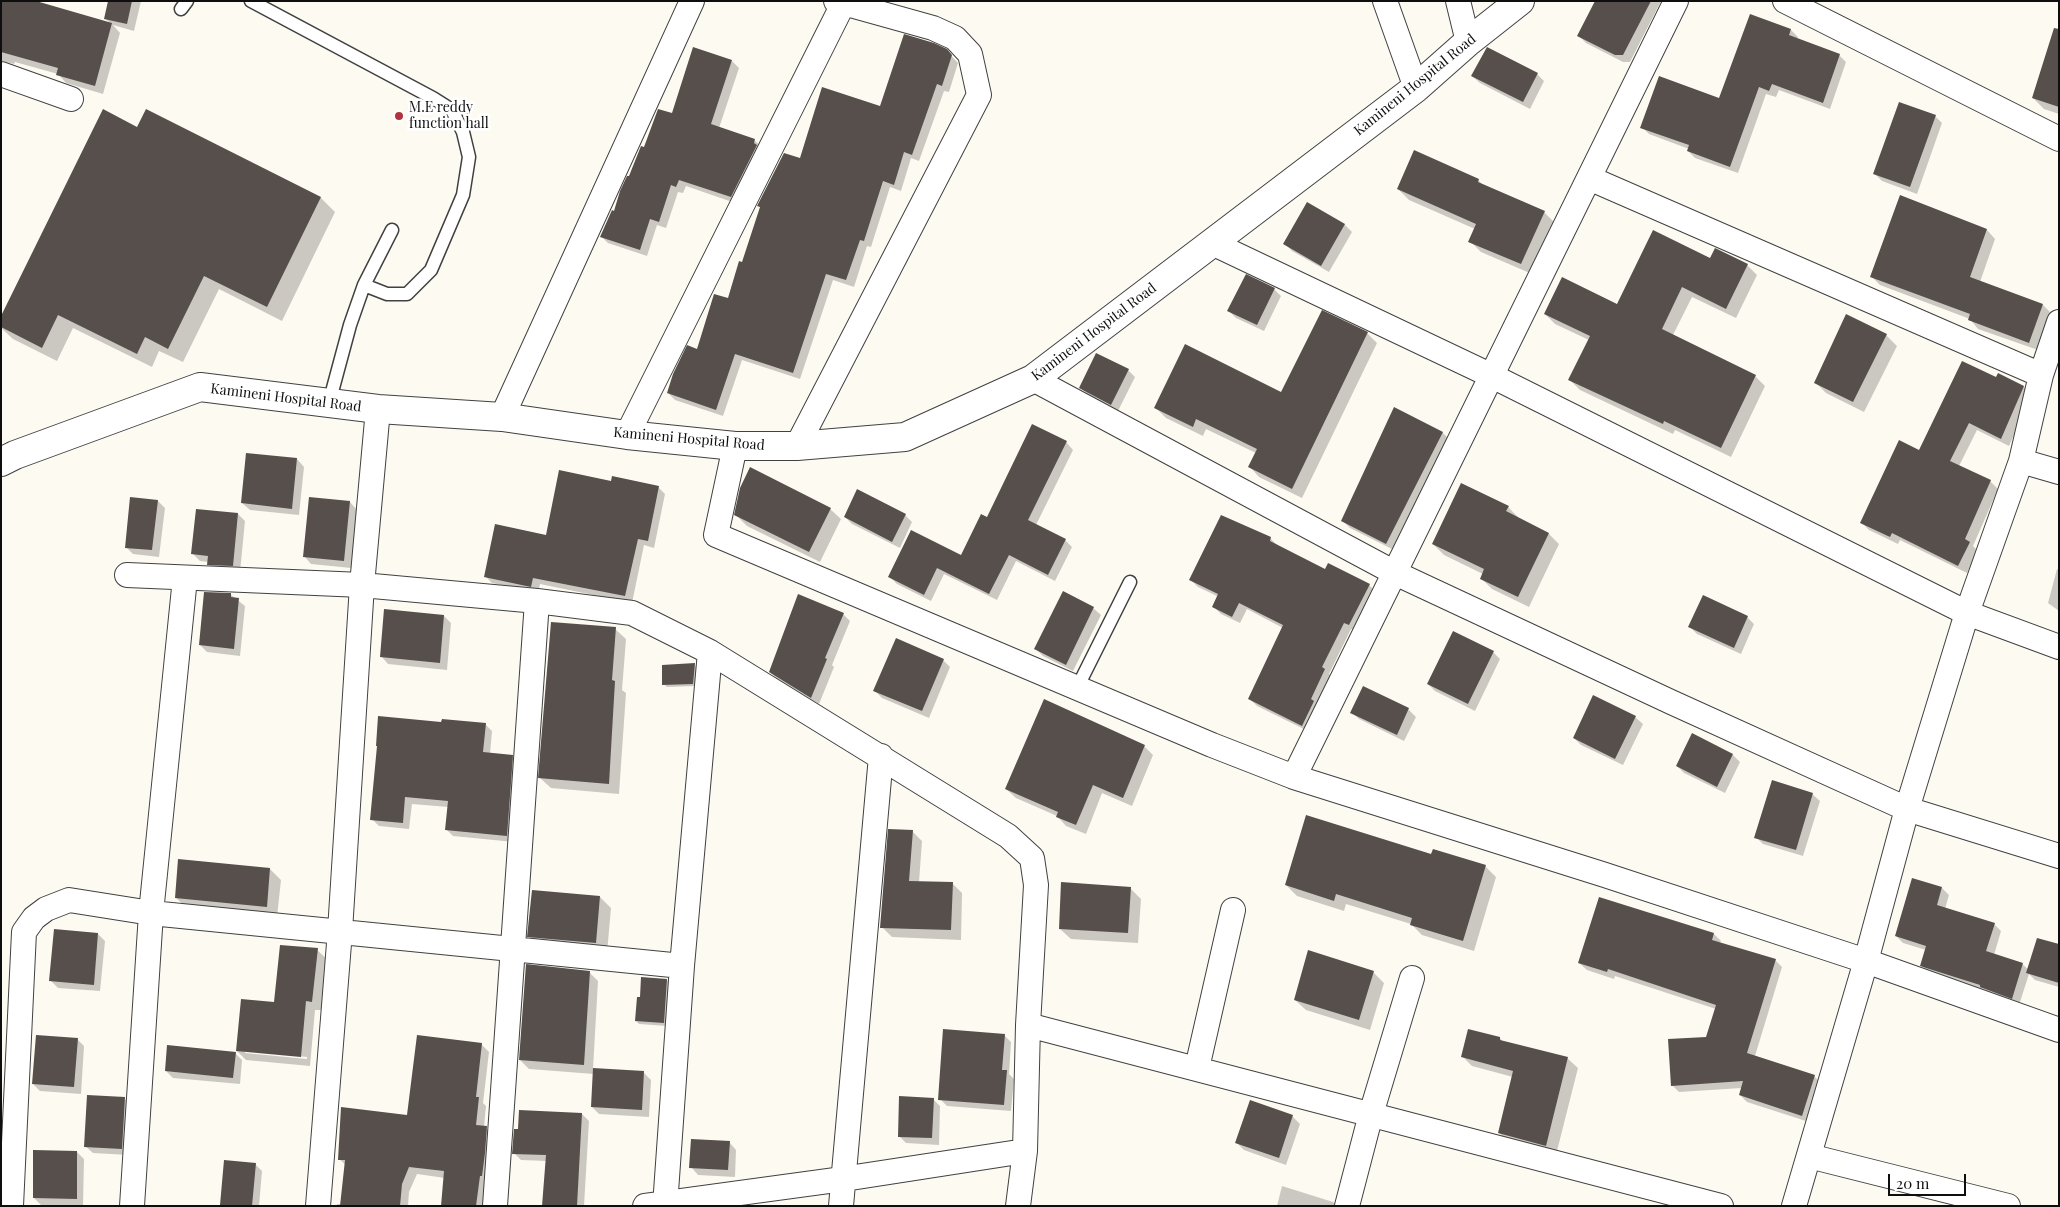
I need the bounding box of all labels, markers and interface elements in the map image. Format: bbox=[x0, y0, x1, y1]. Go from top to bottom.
street label: Kamineni Hospital Road bbox=[1351, 31, 1479, 139]
place label: M.E reddy function hall bbox=[409, 100, 489, 132]
marker: M.E reddy function hall bbox=[393, 110, 405, 122]
street label: Kamineni Hospital Road bbox=[1028, 280, 1160, 384]
street label: Kamineni Hospital Road bbox=[210, 380, 362, 416]
street label: Kamineni Hospital Road bbox=[613, 424, 765, 454]
scale bar bbox=[1890, 1164, 1968, 1196]
text: 20 m bbox=[1896, 1173, 1929, 1193]

